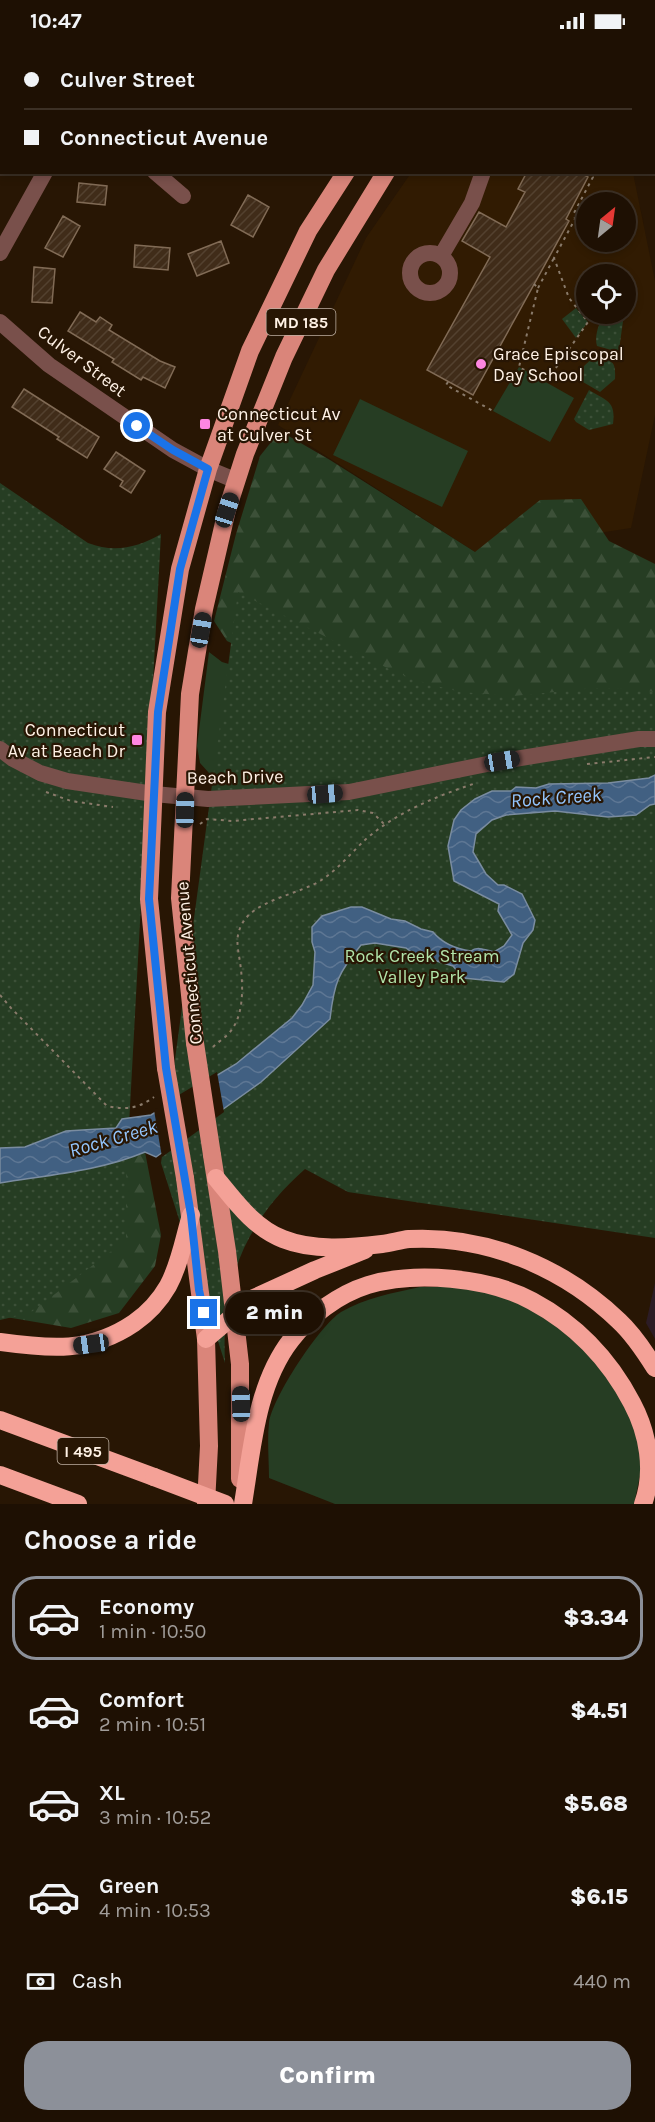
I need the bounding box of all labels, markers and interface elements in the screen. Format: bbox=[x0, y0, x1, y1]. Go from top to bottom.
text: 10:47 bbox=[30, 8, 82, 34]
text: Culver Street bbox=[60, 67, 195, 93]
text: Connecticut Avenue bbox=[60, 125, 268, 151]
north arrow bbox=[576, 192, 636, 252]
map controls bbox=[576, 192, 636, 324]
button: locate bbox=[576, 264, 636, 324]
road number: MD 185 bbox=[266, 309, 336, 335]
street label: Culver Street bbox=[33, 320, 131, 402]
place label: Grace Episcopal Day School bbox=[493, 343, 624, 386]
marker: Grace Episcopal Day School bbox=[474, 357, 488, 371]
place label: Connecticut Av at Culver St bbox=[217, 403, 340, 446]
route start bbox=[123, 412, 150, 439]
marker: Connecticut Av at Culver St bbox=[198, 417, 212, 431]
car bbox=[213, 490, 241, 530]
car bbox=[189, 611, 213, 649]
place label: Connecticut Av at Beach Dr bbox=[8, 719, 125, 762]
marker: Connecticut Av at Beach Dr bbox=[130, 733, 144, 747]
car bbox=[483, 749, 521, 773]
street label: Beach Drive bbox=[186, 765, 284, 789]
car bbox=[306, 783, 344, 805]
water label: Rock Creek bbox=[510, 783, 603, 812]
car bbox=[176, 792, 194, 828]
street label: Connecticut Avenue bbox=[171, 880, 207, 1046]
park label: Rock Creek Stream Valley Park bbox=[344, 945, 500, 988]
water label: Rock Creek bbox=[66, 1115, 161, 1162]
callout: 2 min bbox=[225, 1292, 324, 1334]
route end bbox=[190, 1299, 217, 1326]
text: 2 min bbox=[246, 1301, 303, 1324]
car bbox=[72, 1333, 110, 1355]
car bbox=[232, 1386, 250, 1422]
road number: I 495 bbox=[58, 1438, 109, 1464]
text: Choose a ride bbox=[24, 1524, 197, 1556]
icon: car bbox=[27, 1591, 81, 1645]
text: Economy bbox=[99, 1594, 194, 1620]
text: $3.34 bbox=[563, 1605, 628, 1631]
text: 1 min · 10:50 bbox=[99, 1620, 206, 1643]
icon: car bbox=[27, 1684, 81, 1738]
text: Comfort bbox=[99, 1687, 184, 1713]
text: $4.51 bbox=[570, 1698, 628, 1724]
text: 2 min · 10:51 bbox=[99, 1713, 206, 1736]
icon: car bbox=[27, 1777, 81, 1831]
text: XL bbox=[99, 1780, 125, 1806]
text: $5.68 bbox=[564, 1791, 628, 1817]
text: 3 min · 10:52 bbox=[99, 1806, 211, 1829]
icon: car bbox=[27, 1870, 81, 1924]
text: Green bbox=[99, 1873, 160, 1899]
text: $6.15 bbox=[570, 1884, 628, 1910]
text: 4 min · 10:53 bbox=[99, 1899, 211, 1922]
icon: cash bbox=[24, 1965, 57, 1998]
text: Cash bbox=[72, 1968, 122, 1994]
text: 440 m bbox=[573, 1970, 631, 1993]
button: Confirm bbox=[24, 2041, 631, 2110]

